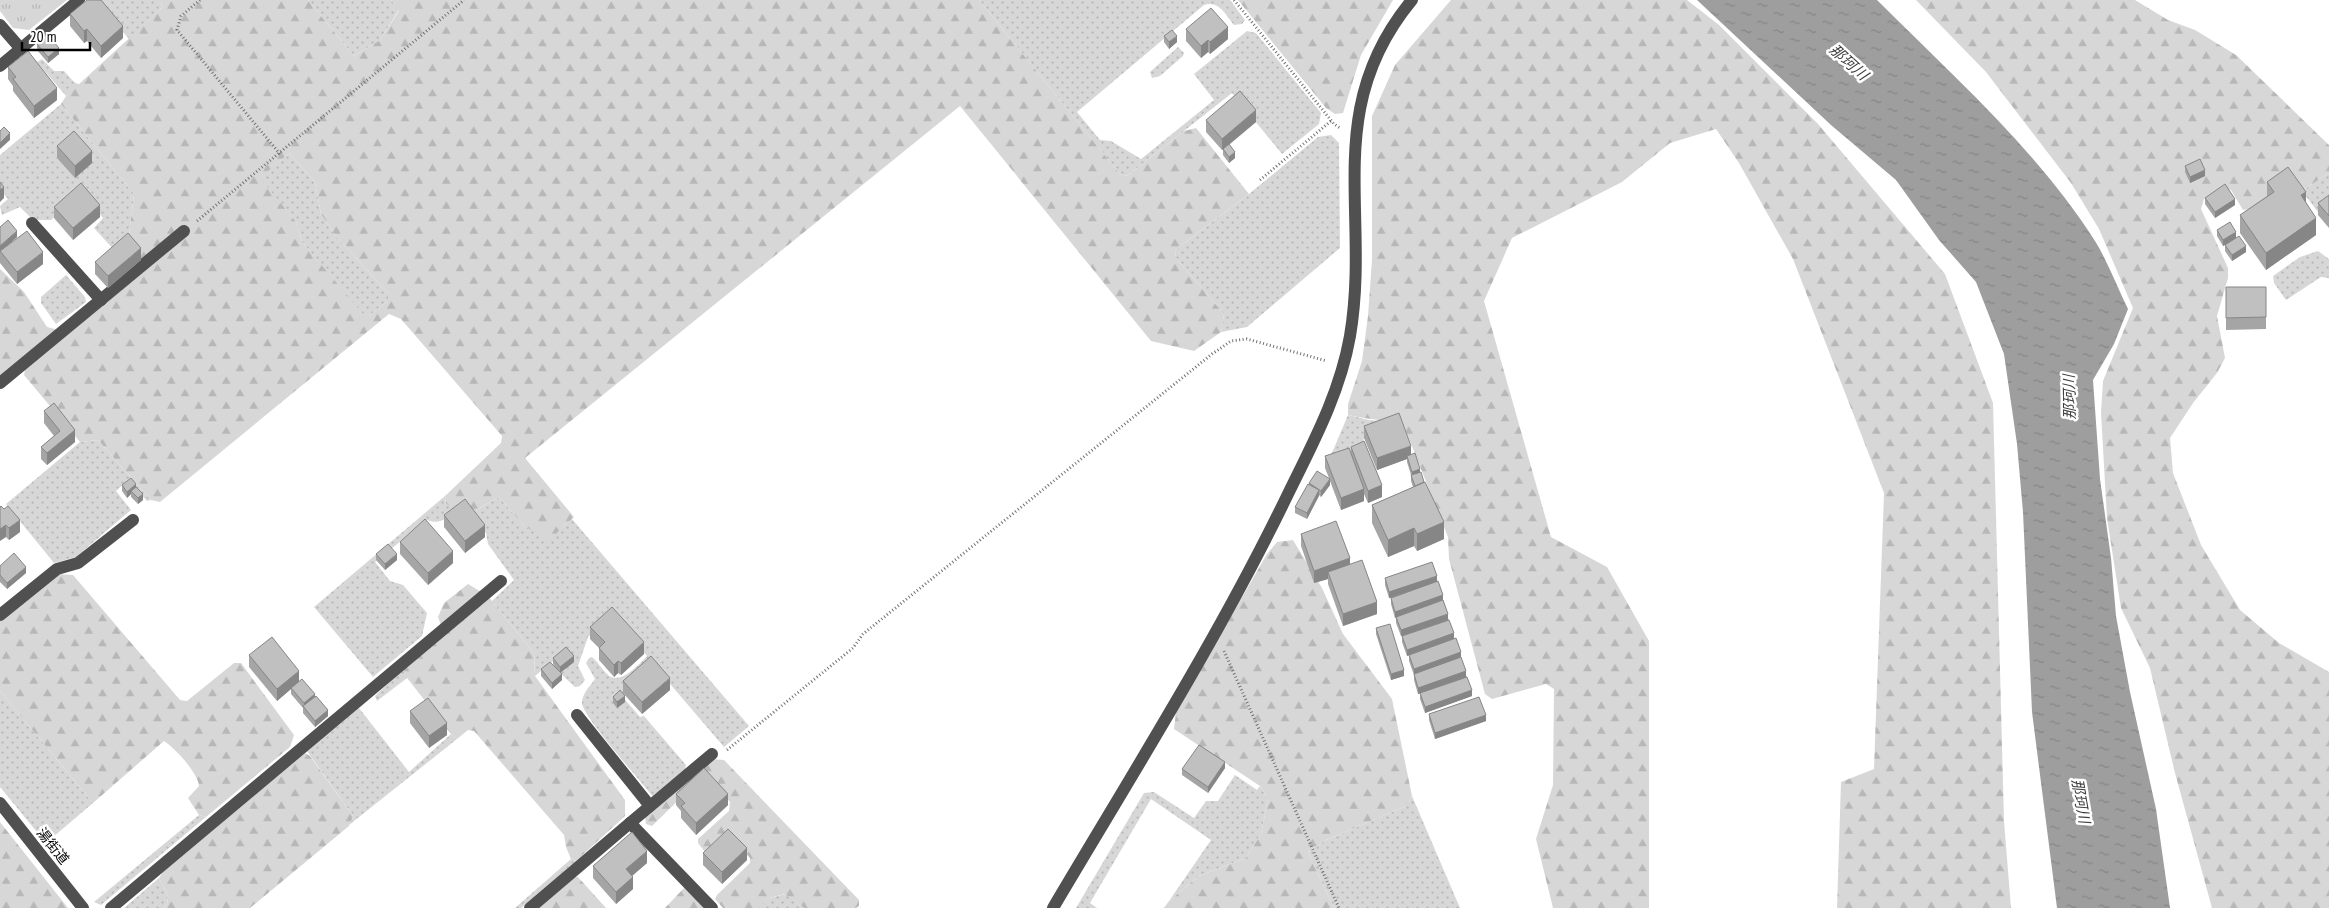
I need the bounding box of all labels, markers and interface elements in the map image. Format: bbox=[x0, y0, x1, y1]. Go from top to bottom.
scale bar bbox=[22, 20, 90, 52]
text: 20 m bbox=[30, 27, 56, 46]
water label: 那珂川 bbox=[1826, 40, 1874, 85]
water label: 那珂川 bbox=[2059, 372, 2079, 420]
water label: 那珂川 bbox=[2068, 777, 2095, 827]
street label: 湯街道 bbox=[33, 824, 73, 868]

